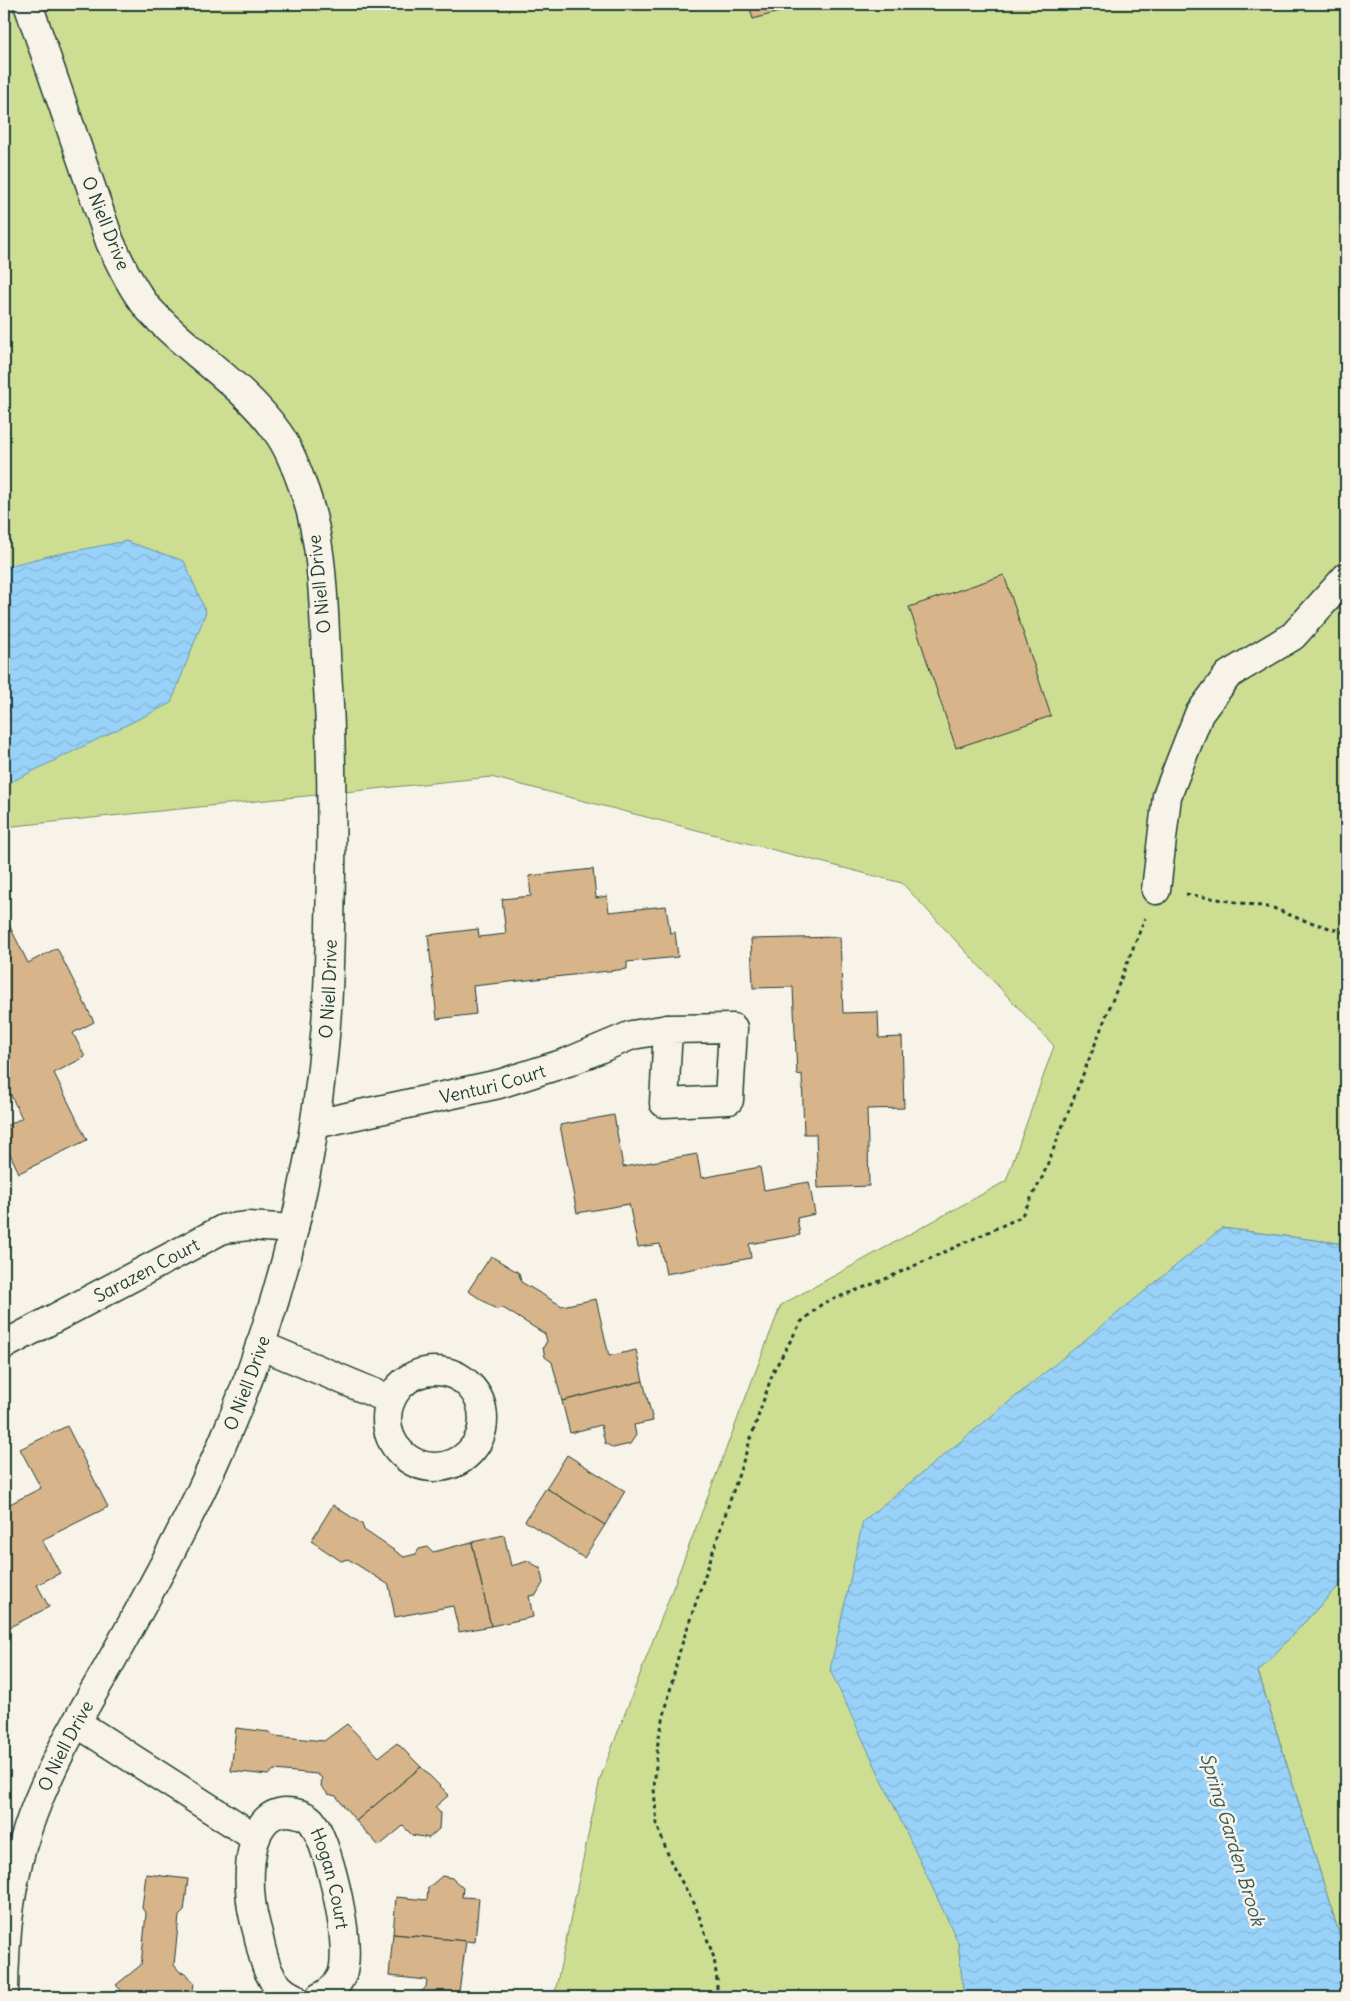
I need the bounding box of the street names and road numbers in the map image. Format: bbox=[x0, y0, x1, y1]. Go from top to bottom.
street label: O Niell Drive bbox=[77, 173, 135, 273]
street label: O Niell Drive bbox=[302, 533, 336, 635]
street label: O Niell Drive bbox=[313, 939, 341, 1039]
street label: Venturi Court bbox=[437, 1058, 548, 1108]
street label: Sarazen Court bbox=[90, 1232, 203, 1307]
street label: O Niell Drive bbox=[218, 1333, 274, 1434]
street label: O Niell Drive bbox=[32, 1696, 98, 1795]
street label: Hogan Court bbox=[306, 1824, 355, 1930]

